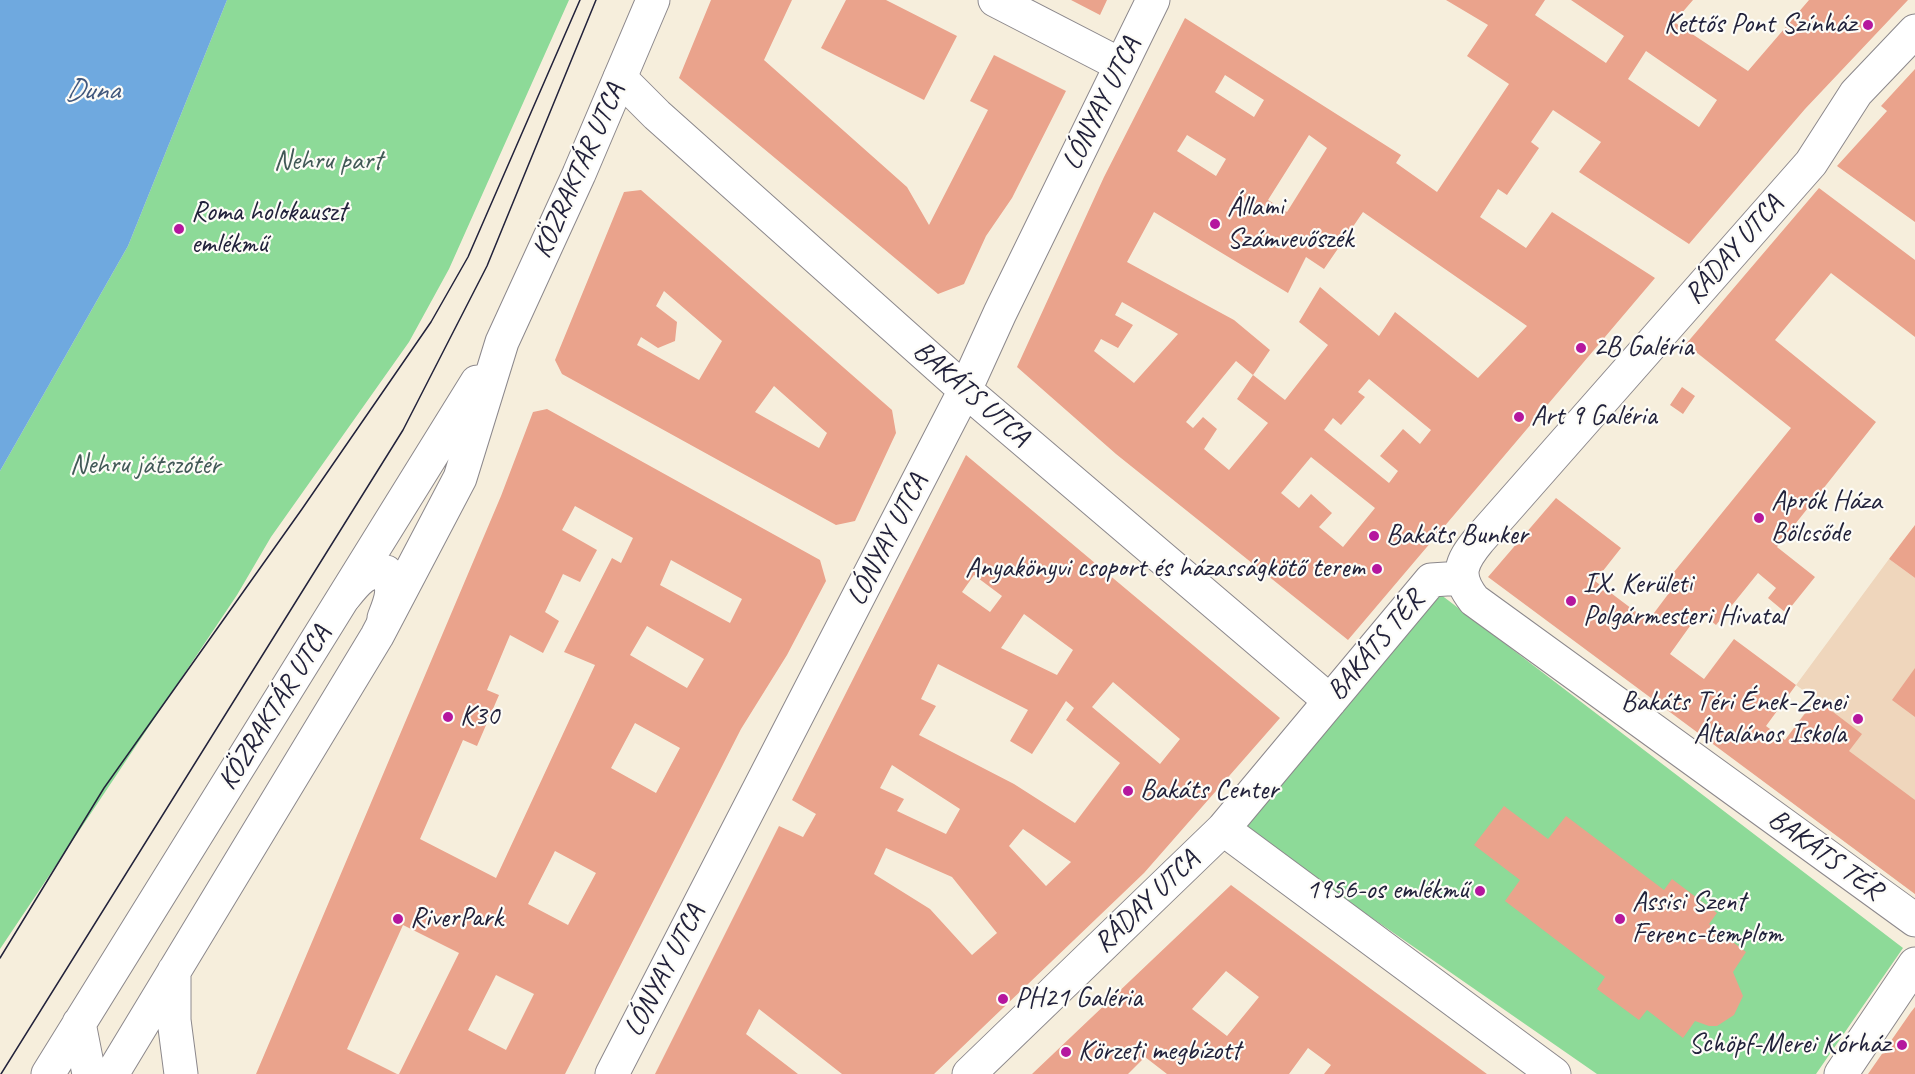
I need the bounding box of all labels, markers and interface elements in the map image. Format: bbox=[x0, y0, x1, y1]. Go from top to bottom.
place label: Kettős Pont Színház bbox=[1664, 8, 1856, 42]
marker: Kettős Pont Színház bbox=[1861, 18, 1875, 32]
street label: LÓNYAY UTCA bbox=[1056, 32, 1148, 176]
water label: Duna bbox=[65, 73, 119, 109]
street label: KÖZRAKTÁR UTCA bbox=[526, 79, 632, 263]
park label: Nehru part bbox=[274, 145, 382, 179]
street label: RÁDAY UTCA bbox=[1678, 189, 1790, 311]
place label: Állami Számvevőszék bbox=[1227, 191, 1353, 257]
place label: Roma holokauszt emlékmű bbox=[191, 196, 347, 262]
marker: Állami Számvevőszék bbox=[1208, 217, 1222, 231]
marker: Roma holokauszt emlékmű bbox=[172, 222, 186, 236]
place label: 2B Galéria bbox=[1593, 331, 1693, 365]
street label: BAKÁTS UTCA bbox=[906, 334, 1036, 454]
marker: 2B Galéria bbox=[1574, 341, 1588, 355]
place label: Art 9 Galéria bbox=[1531, 400, 1657, 434]
marker: Art 9 Galéria bbox=[1512, 410, 1526, 424]
park label: Nehru játszótér bbox=[70, 449, 220, 483]
street label: LÓNYAY UTCA bbox=[841, 469, 935, 611]
place label: Aprók Háza Bölcsőde bbox=[1771, 485, 1882, 551]
marker: Aprók Háza Bölcsőde bbox=[1752, 511, 1766, 525]
place label: Bakáts Bunker bbox=[1386, 519, 1528, 553]
marker: Bakáts Bunker bbox=[1367, 529, 1381, 543]
place label: Anyakönyvi csoport és házasságkötő terem bbox=[965, 552, 1365, 586]
marker: Anyakönyvi csoport és házasságkötő terem bbox=[1370, 562, 1384, 576]
place label: IX. Kerületi Polgármesteri Hivatal bbox=[1583, 568, 1786, 634]
street label: BAKÁTS TÉR bbox=[1321, 584, 1431, 708]
marker: IX. Kerületi Polgármesteri Hivatal bbox=[1564, 594, 1578, 608]
street label: KÖZRAKTÁR UTCA bbox=[211, 620, 339, 796]
place label: Bakáts Téri Ének-Zenei Általános Iskola bbox=[1621, 686, 1846, 752]
place label: K30 bbox=[460, 700, 499, 734]
marker: K30 bbox=[441, 710, 455, 724]
marker: Bakáts Téri Ének-Zenei Általános Iskola bbox=[1851, 712, 1865, 726]
place label: Bakáts Center bbox=[1140, 774, 1278, 808]
marker: Bakáts Center bbox=[1121, 784, 1135, 798]
street label: BAKÁTS TÉR bbox=[1761, 802, 1889, 908]
street label: RÁDAY UTCA bbox=[1088, 844, 1206, 960]
place label: 1956-os emlékmű bbox=[1306, 874, 1468, 908]
marker: 1956-os emlékmű bbox=[1473, 884, 1487, 898]
place label: Assisi Szent Ferenc-templom bbox=[1632, 886, 1783, 952]
street label: LÓNYAY UTCA bbox=[618, 900, 712, 1042]
place label: RiverPark bbox=[410, 902, 503, 936]
marker: RiverPark bbox=[391, 912, 405, 926]
marker: Assisi Szent Ferenc-templom bbox=[1613, 912, 1627, 926]
place label: PH21 Galéria bbox=[1015, 982, 1142, 1016]
marker: PH21 Galéria bbox=[996, 992, 1010, 1006]
place label: Schöpf-Merei Kórház bbox=[1688, 1028, 1890, 1062]
place label: Körzeti megbízott bbox=[1078, 1035, 1240, 1069]
marker: Schöpf-Merei Kórház bbox=[1895, 1038, 1909, 1052]
marker: Körzeti megbízott bbox=[1059, 1045, 1073, 1059]

